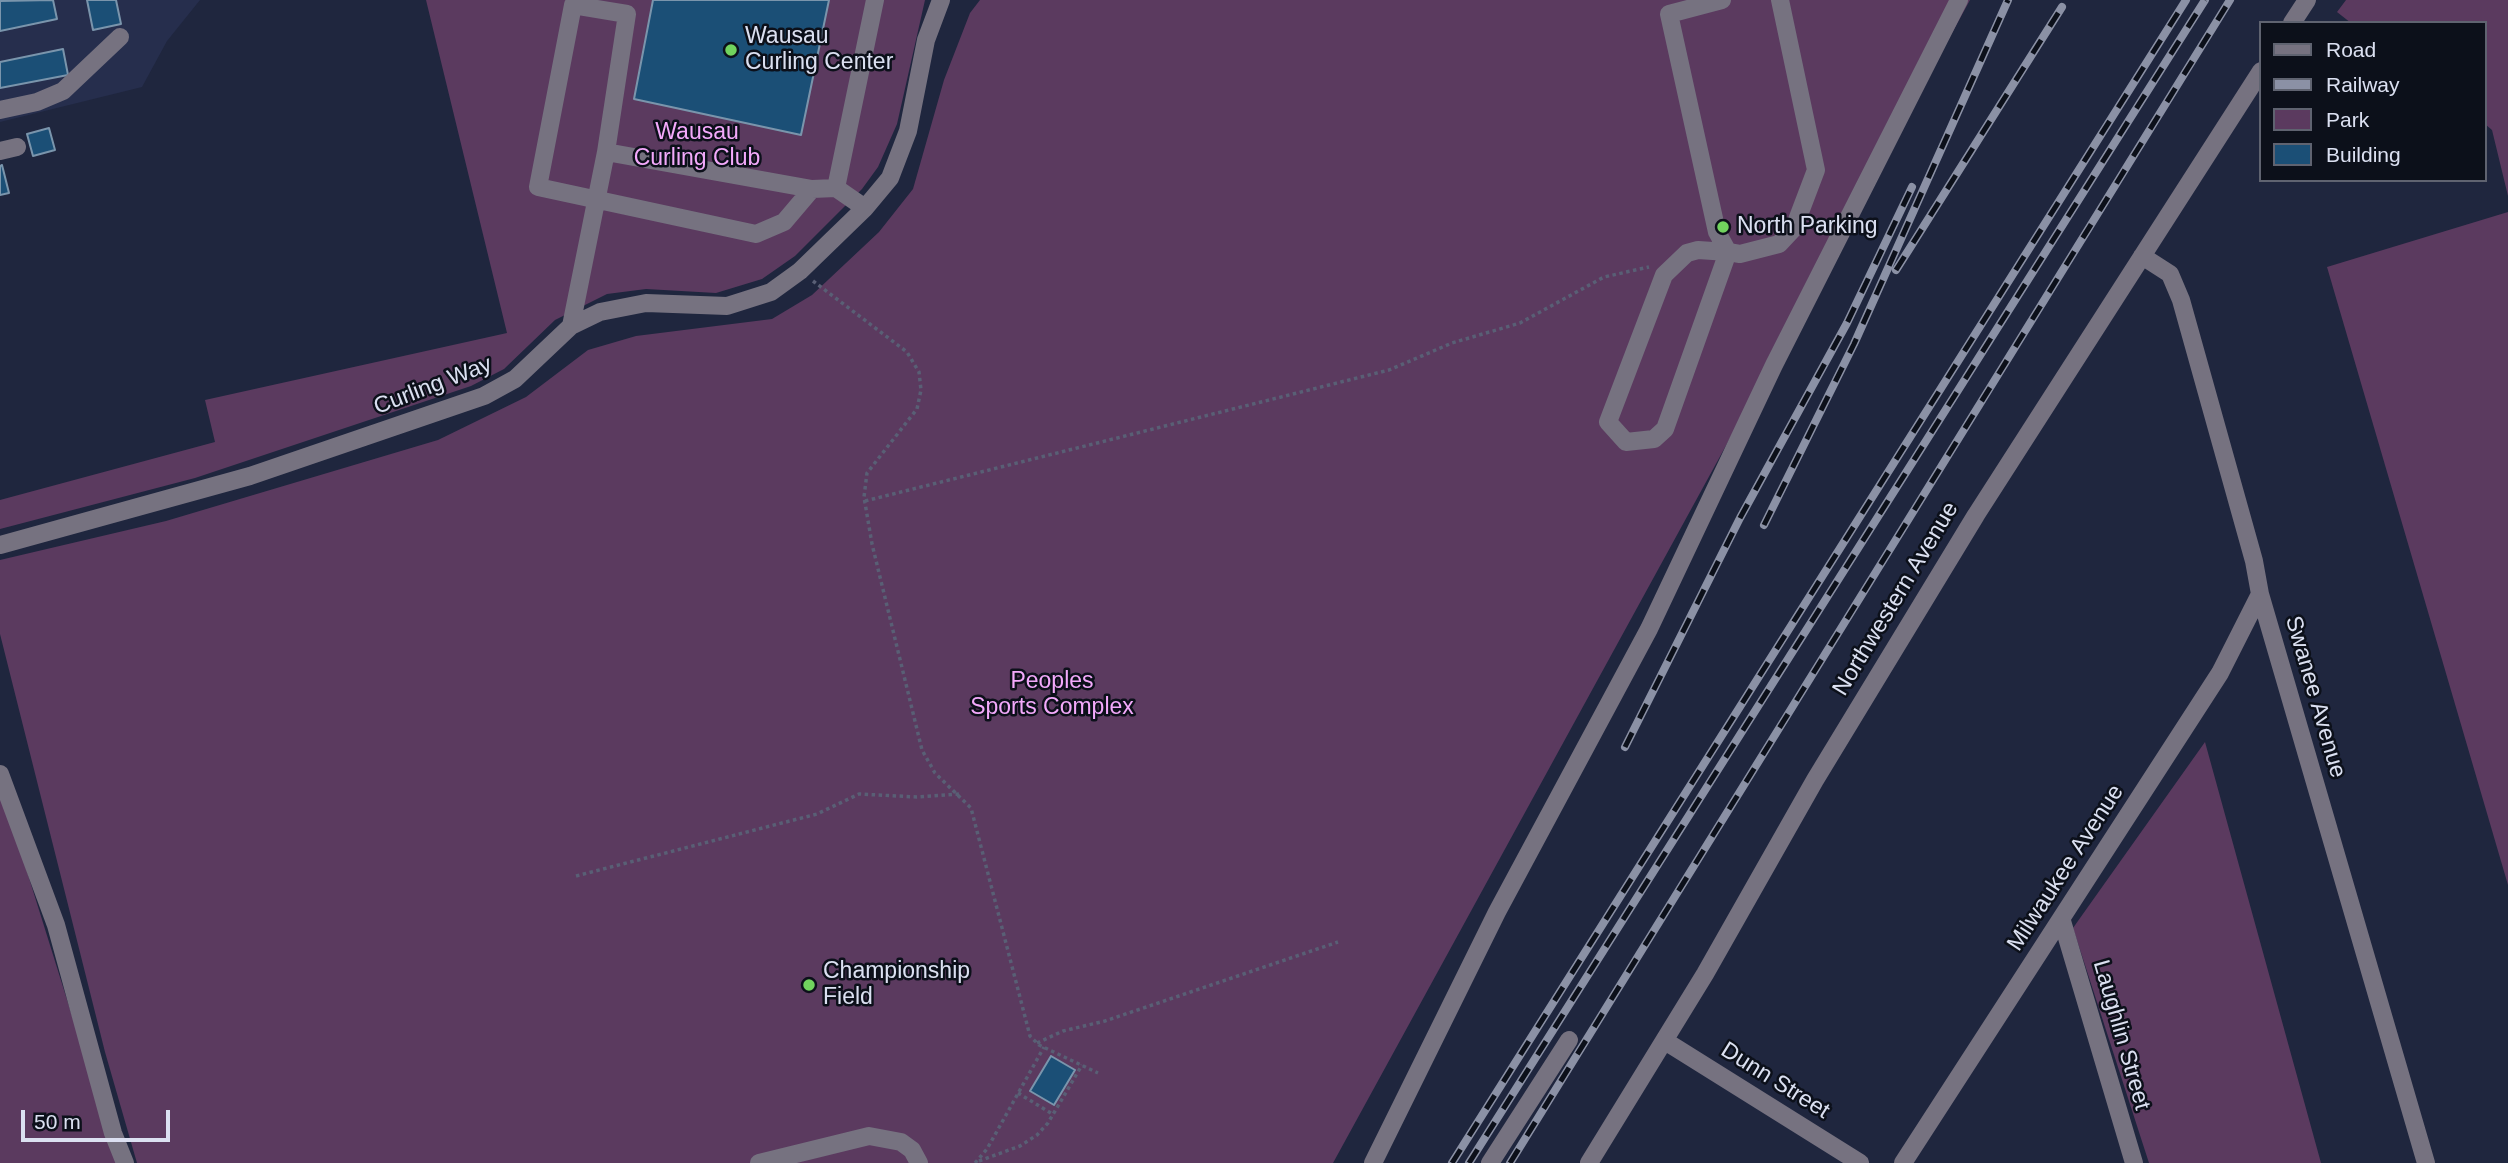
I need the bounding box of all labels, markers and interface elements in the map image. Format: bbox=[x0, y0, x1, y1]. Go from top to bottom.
legend bbox=[2260, 21, 2487, 182]
place label: Wausau Curling Center bbox=[745, 23, 893, 77]
text: Road bbox=[2326, 38, 2376, 61]
marker: Wausau Curling Center bbox=[723, 42, 739, 58]
text: Railway bbox=[2326, 73, 2400, 96]
text: Park bbox=[2326, 108, 2369, 131]
park label: Wausau Curling Club bbox=[634, 119, 760, 173]
text: Building bbox=[2326, 143, 2401, 166]
place label: North Parking bbox=[1737, 213, 1878, 241]
marker: North Parking bbox=[1715, 219, 1731, 235]
street label: Curling Way bbox=[370, 351, 496, 421]
street label: Northwestern Avenue bbox=[1827, 497, 1965, 701]
street label: Swanee Avenue bbox=[2279, 613, 2351, 781]
park label: Peoples Sports Complex bbox=[970, 668, 1134, 722]
street label: Milwaukee Avenue bbox=[2002, 780, 2130, 956]
street label: Laughlin Street bbox=[2086, 957, 2156, 1113]
place label: Championship Field bbox=[823, 958, 970, 1012]
marker: Championship Field bbox=[801, 977, 817, 993]
street label: Dunn Street bbox=[1716, 1037, 1834, 1125]
scale bar bbox=[24, 1096, 173, 1140]
text: 50 m bbox=[34, 1110, 81, 1133]

